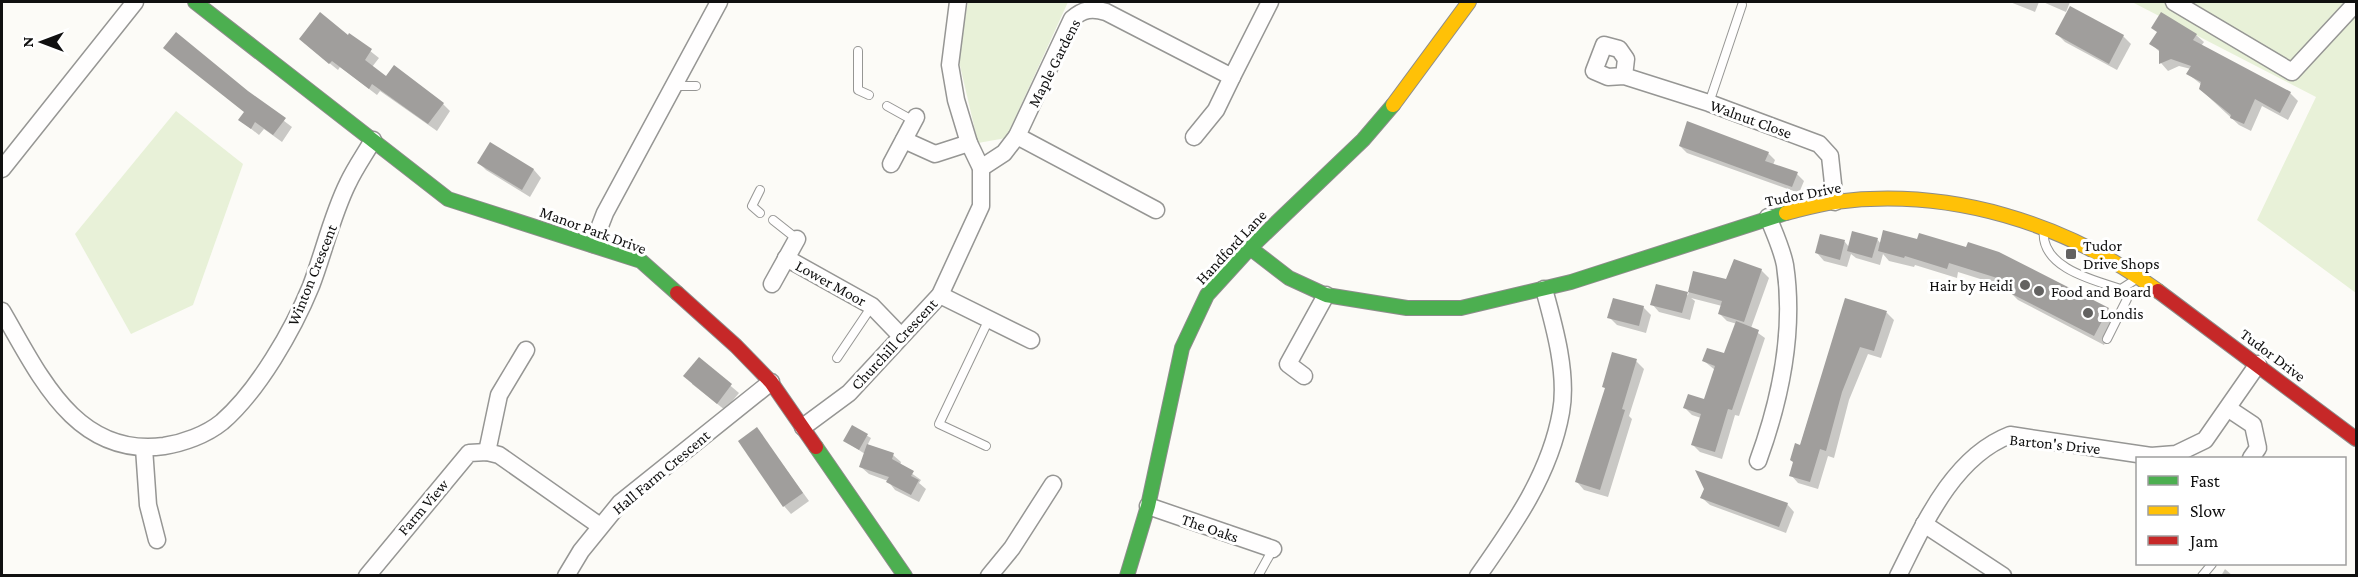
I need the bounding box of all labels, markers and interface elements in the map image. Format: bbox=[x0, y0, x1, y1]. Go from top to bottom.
north arrow bbox=[12, 12, 72, 72]
street label: Maple Gardens bbox=[1025, 16, 1084, 110]
text: N bbox=[19, 36, 36, 47]
street label: Walnut Close bbox=[1708, 96, 1794, 142]
street label: Tudor Drive bbox=[1764, 178, 1842, 210]
street label: Manor Park Drive bbox=[537, 203, 649, 257]
street label: Handford Lane bbox=[1192, 206, 1270, 288]
street label: Winton Crescent bbox=[284, 221, 340, 328]
place label: Tudor Drive Shops bbox=[2083, 237, 2159, 273]
marker: Tudor Drive Shops bbox=[2064, 247, 2078, 261]
street label: Lower Moor bbox=[793, 257, 870, 310]
place label: Hair by Heidi bbox=[1929, 277, 2013, 295]
marker: Hair by Heidi bbox=[2018, 278, 2032, 292]
place label: Food and Board bbox=[2051, 283, 2152, 300]
marker: Food and Board bbox=[2032, 284, 2046, 298]
street label: Churchill Crescent bbox=[847, 294, 941, 393]
place label: Londis bbox=[2100, 305, 2143, 322]
marker: Londis bbox=[2081, 306, 2095, 320]
street label: Tudor Drive bbox=[2237, 325, 2309, 385]
street label: Hall Farm Crescent bbox=[609, 426, 713, 518]
street label: Barton's Drive bbox=[2009, 431, 2101, 457]
legend bbox=[2136, 457, 2346, 565]
text: Fast bbox=[2190, 471, 2221, 491]
street label: Farm View bbox=[394, 475, 452, 538]
text: Slow bbox=[2190, 501, 2226, 521]
street label: The Oaks bbox=[1179, 510, 1241, 546]
text: Jam bbox=[2188, 531, 2219, 551]

